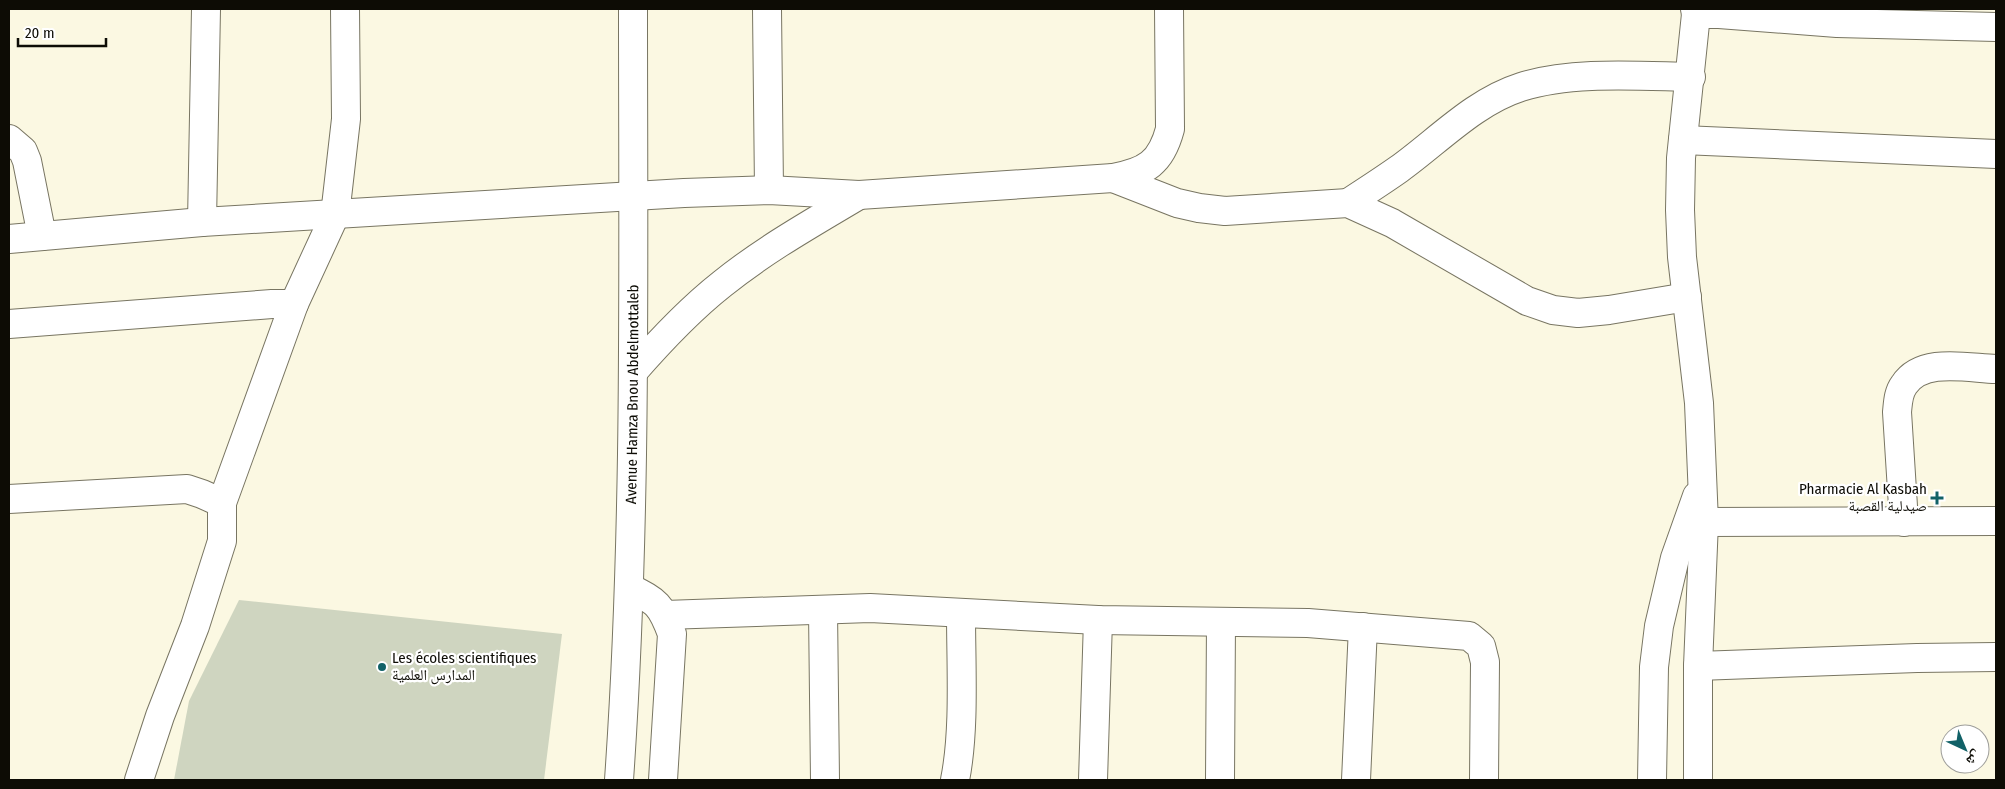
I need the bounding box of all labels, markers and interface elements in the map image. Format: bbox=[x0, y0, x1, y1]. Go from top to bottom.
scale bar bbox=[18, 15, 105, 47]
text: 20 m bbox=[25, 24, 55, 42]
street label: Avenue Hamza Bnou Abdelmottaleb bbox=[622, 284, 642, 504]
place label: Pharmacie Al Kasbah صيدلية القصبة bbox=[1799, 480, 1927, 515]
marker: Pharmacie Al Kasbah صيدلية القصبة bbox=[1931, 492, 1943, 504]
place label: Les écoles scientifiques المدارس العلمية bbox=[392, 649, 536, 685]
marker: Les écoles scientifiques المدارس العلمية bbox=[376, 661, 388, 673]
north arrow bbox=[1940, 724, 1990, 774]
text: ش bbox=[1962, 747, 1985, 769]

